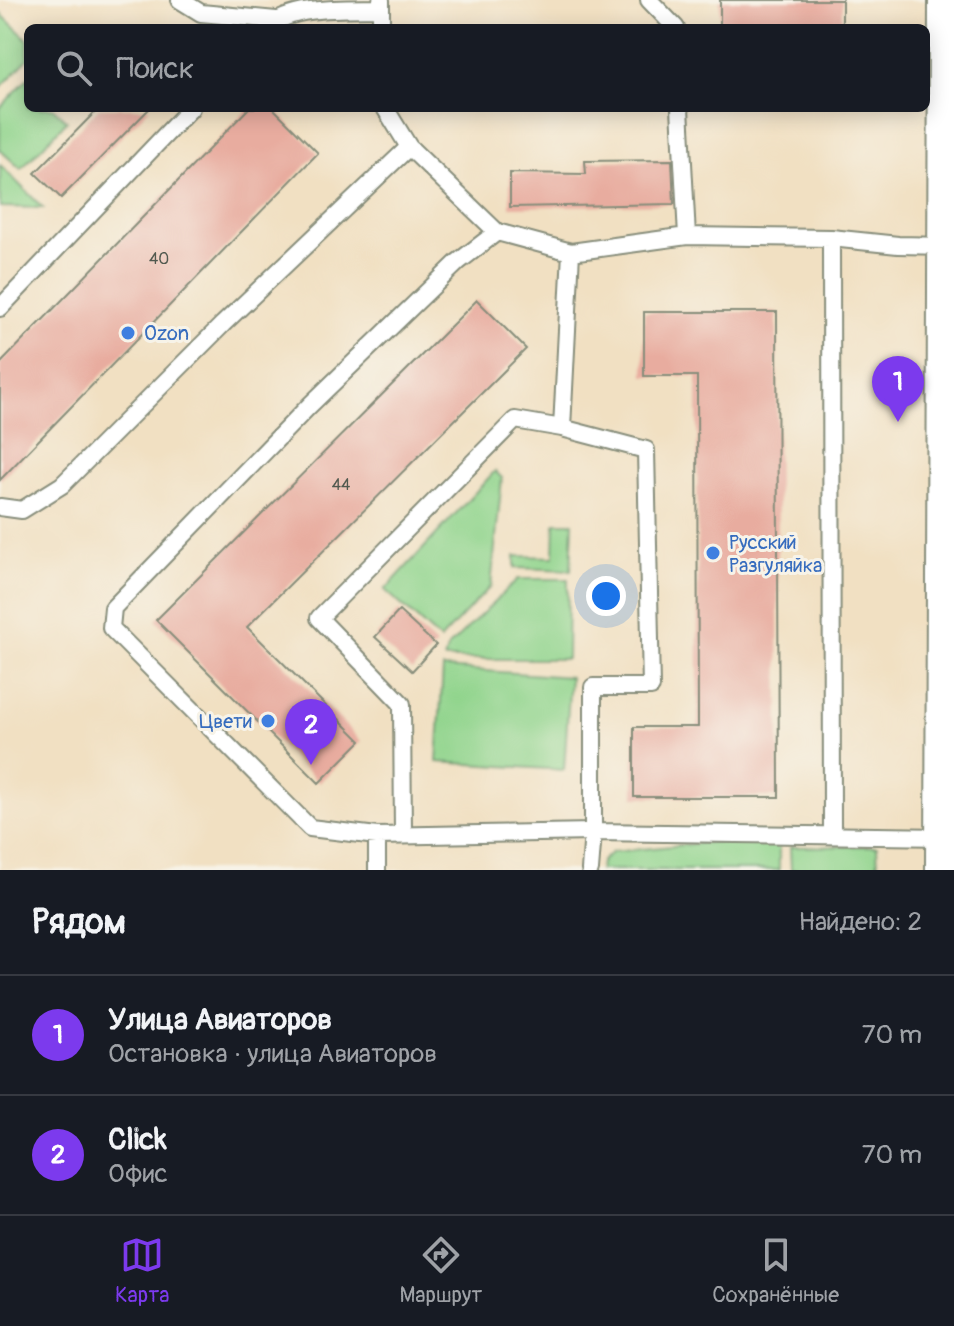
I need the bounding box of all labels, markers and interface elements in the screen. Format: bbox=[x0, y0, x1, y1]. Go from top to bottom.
search box bbox=[24, 24, 930, 112]
icon: search bbox=[52, 46, 96, 90]
text: Поиск bbox=[116, 50, 194, 87]
house number: 40 bbox=[149, 249, 169, 269]
place label: Ozon bbox=[144, 321, 189, 346]
marker: Ozon bbox=[119, 324, 137, 342]
pin: 1 bbox=[872, 356, 924, 422]
house number: 44 bbox=[332, 475, 350, 495]
place label: Русский Разгуляйка bbox=[729, 530, 822, 578]
marker: Русский Разгуляйка bbox=[704, 544, 722, 562]
your location bbox=[586, 576, 626, 616]
pin: 2 bbox=[285, 699, 337, 765]
place label: Цвети bbox=[199, 709, 252, 734]
marker: Цвети bbox=[259, 712, 277, 730]
text: Рядом bbox=[32, 901, 126, 944]
text: Найдено: 2 bbox=[798, 906, 922, 938]
text: Улица Авиаторов bbox=[108, 1001, 332, 1038]
text: 1 bbox=[53, 1019, 63, 1051]
text: 70 m bbox=[862, 1019, 922, 1051]
text: Остановка · улица Авиаторов bbox=[108, 1038, 437, 1070]
text: Click bbox=[108, 1121, 167, 1158]
text: 2 bbox=[51, 1139, 65, 1171]
text: 70 m bbox=[862, 1139, 922, 1171]
text: Офис bbox=[108, 1158, 168, 1190]
tab: Карта bbox=[115, 1233, 170, 1309]
tab: Маршрут bbox=[399, 1233, 482, 1309]
tab: Сохранённые bbox=[712, 1233, 839, 1309]

